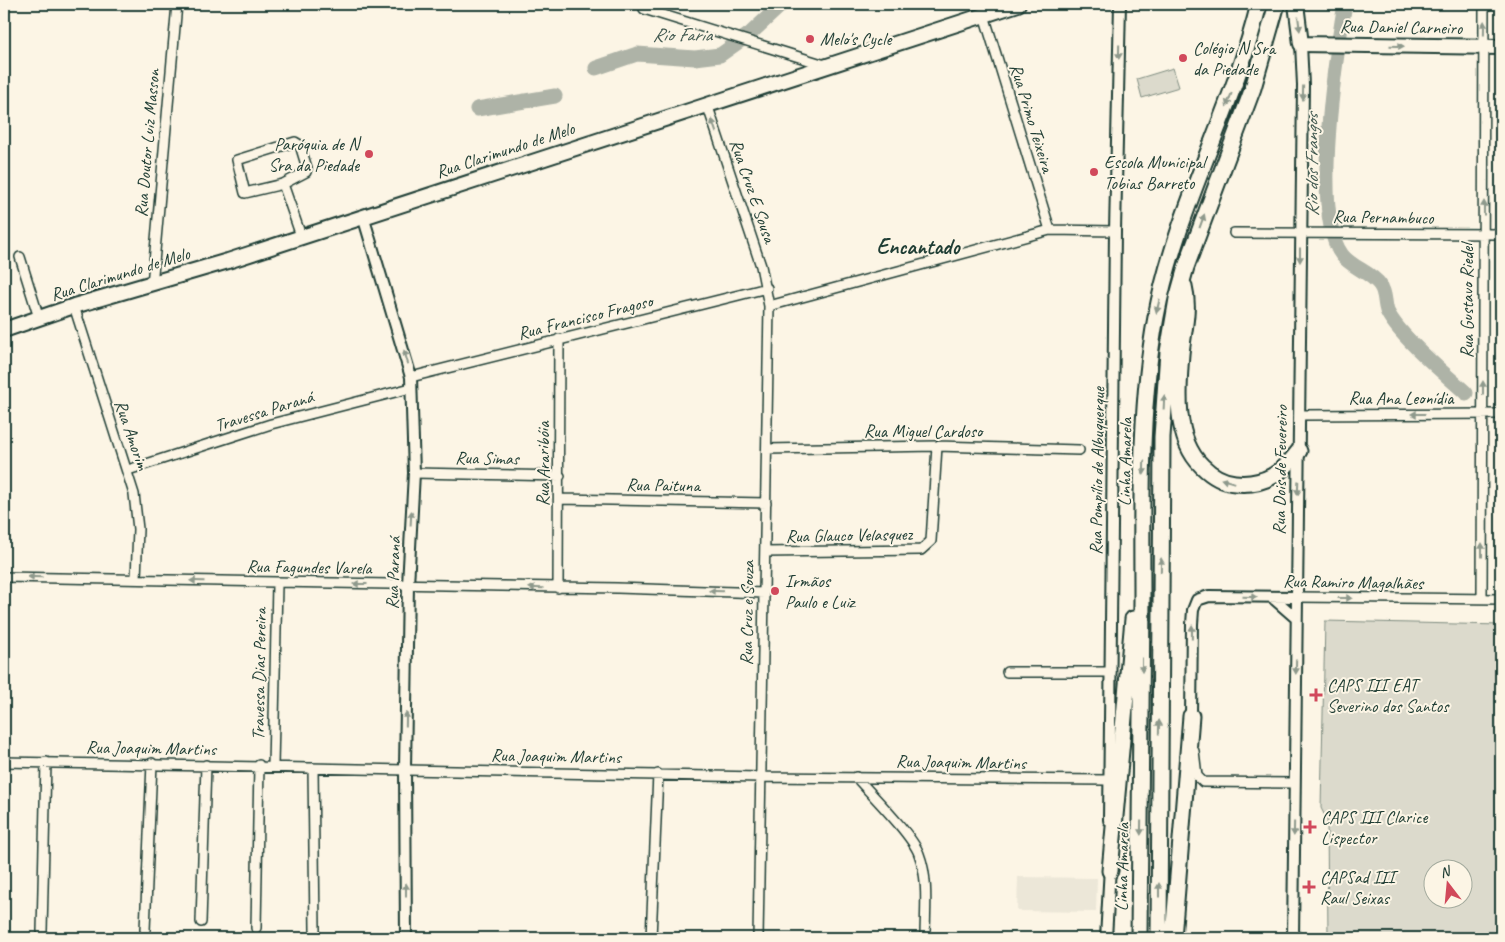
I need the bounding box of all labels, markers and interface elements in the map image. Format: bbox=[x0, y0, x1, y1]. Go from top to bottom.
street label: Rua Daniel Carneiro bbox=[1340, 15, 1464, 39]
one-way arrow bbox=[1295, 16, 1303, 32]
one-way arrow bbox=[1480, 19, 1488, 35]
water label: Rio Faria bbox=[652, 23, 714, 47]
place label: Melo's Cycle bbox=[820, 28, 892, 50]
marker: Melo's Cycle bbox=[804, 33, 816, 45]
place label: Colégio N Sra da Piedade bbox=[1193, 37, 1277, 80]
one-way arrow bbox=[1390, 42, 1406, 50]
one-way arrow bbox=[1115, 45, 1123, 61]
marker: Colégio N Sra da Piedade bbox=[1177, 52, 1189, 64]
street label: Rua Primo Teixeira bbox=[1005, 61, 1059, 177]
street label: Rua Doutor Luiz Masson bbox=[130, 67, 165, 218]
one-way arrow bbox=[1299, 85, 1307, 101]
one-way arrow bbox=[1225, 93, 1233, 108]
water label: Rio dos Frangos bbox=[1300, 110, 1324, 216]
street label: Rua Clarimundo de Melo bbox=[433, 117, 579, 183]
one-way arrow bbox=[710, 118, 717, 133]
place label: Paróquia de N Sra da Piedade bbox=[268, 133, 362, 176]
street label: Rua Cruz E Sousa bbox=[725, 136, 782, 247]
marker: Paróquia de N Sra da Piedade bbox=[363, 148, 375, 160]
place label: Escola Municipal Tobias Barreto bbox=[1104, 151, 1208, 194]
marker: Escola Municipal Tobias Barreto bbox=[1088, 166, 1100, 178]
one-way arrow bbox=[1480, 199, 1488, 215]
street label: Rua Pernambuco bbox=[1332, 205, 1435, 229]
one-way arrow bbox=[1199, 213, 1206, 228]
district label: Encantado bbox=[877, 233, 961, 261]
street label: Rua Gustavo Riedel bbox=[1456, 241, 1478, 358]
street label: Rua Clarimundo de Melo bbox=[48, 242, 194, 306]
one-way arrow bbox=[1296, 248, 1304, 264]
street label: Rua Francisco Fragoso bbox=[515, 289, 656, 344]
one-way arrow bbox=[1154, 299, 1162, 314]
one-way arrow bbox=[401, 349, 409, 364]
one-way arrow bbox=[1479, 379, 1487, 395]
street label: Travessa Paraná bbox=[212, 385, 318, 436]
street label: Rua Pompílio de Albuquerque bbox=[1085, 386, 1109, 555]
street label: Rua Ana Leonídia bbox=[1348, 387, 1455, 409]
one-way arrow bbox=[1161, 394, 1169, 410]
street label: Rua Amorim bbox=[110, 397, 155, 474]
street label: Rua Dois de Fevereiro bbox=[1268, 403, 1292, 535]
one-way arrow bbox=[1409, 411, 1425, 419]
street label: Linha Amarela bbox=[1113, 416, 1137, 506]
street label: Rua Araribóia bbox=[532, 420, 554, 506]
street label: Rua Miguel Cardoso bbox=[864, 420, 984, 442]
street label: Rua Simas bbox=[455, 446, 521, 470]
one-way arrow bbox=[1140, 460, 1148, 476]
street label: Rua Paituna bbox=[626, 473, 702, 497]
one-way arrow bbox=[1221, 477, 1236, 485]
one-way arrow bbox=[1294, 480, 1302, 496]
one-way arrow bbox=[408, 510, 416, 526]
street label: Rua Glauco Velasquez bbox=[786, 523, 914, 547]
street label: Rua Paraná bbox=[381, 534, 405, 610]
one-way arrow bbox=[1478, 542, 1486, 558]
street label: Rua Fagundes Varela bbox=[246, 555, 374, 579]
one-way arrow bbox=[1157, 556, 1165, 572]
street label: Rua Cruz e Souza bbox=[735, 559, 759, 666]
place label: Irmãos Paulo e Luiz bbox=[785, 570, 857, 613]
street label: Rua Ramiro Magalhães bbox=[1283, 570, 1425, 594]
one-way arrow bbox=[27, 573, 43, 581]
one-way arrow bbox=[189, 576, 205, 584]
one-way arrow bbox=[351, 580, 367, 588]
one-way arrow bbox=[527, 584, 543, 592]
marker: Irmãos Paulo e Luiz bbox=[769, 585, 781, 597]
one-way arrow bbox=[707, 587, 723, 595]
one-way arrow bbox=[1243, 593, 1259, 601]
one-way arrow bbox=[1337, 594, 1353, 602]
street label: Travessa Dias Pereira bbox=[247, 606, 271, 740]
one-way arrow bbox=[1188, 624, 1196, 640]
one-way arrow bbox=[1138, 658, 1146, 674]
one-way arrow bbox=[1291, 659, 1299, 675]
place label: CAPS III EAT Severino dos Santos bbox=[1327, 674, 1450, 717]
marker: CAPS III EAT Severino dos Santos bbox=[1309, 688, 1323, 702]
one-way arrow bbox=[402, 711, 410, 727]
one-way arrow bbox=[1155, 719, 1163, 735]
street label: Rua Joaquim Martins bbox=[86, 736, 218, 760]
street label: Rua Joaquim Martins bbox=[491, 744, 623, 768]
street label: Rua Joaquim Martins bbox=[896, 750, 1028, 774]
place label: CAPS III Clarice Lispector bbox=[1321, 806, 1428, 849]
one-way arrow bbox=[1137, 820, 1145, 836]
marker: CAPS III Clarice Lispector bbox=[1303, 820, 1317, 834]
street label: Linha Amarela bbox=[1110, 821, 1134, 911]
one-way arrow bbox=[1290, 821, 1298, 837]
north arrow bbox=[1422, 860, 1472, 910]
text: N bbox=[1438, 862, 1453, 881]
place label: CAPSad III Raul Seixas bbox=[1320, 866, 1398, 909]
marker: CAPSad III Raul Seixas bbox=[1302, 880, 1316, 894]
one-way arrow bbox=[402, 881, 410, 897]
one-way arrow bbox=[1155, 881, 1163, 897]

